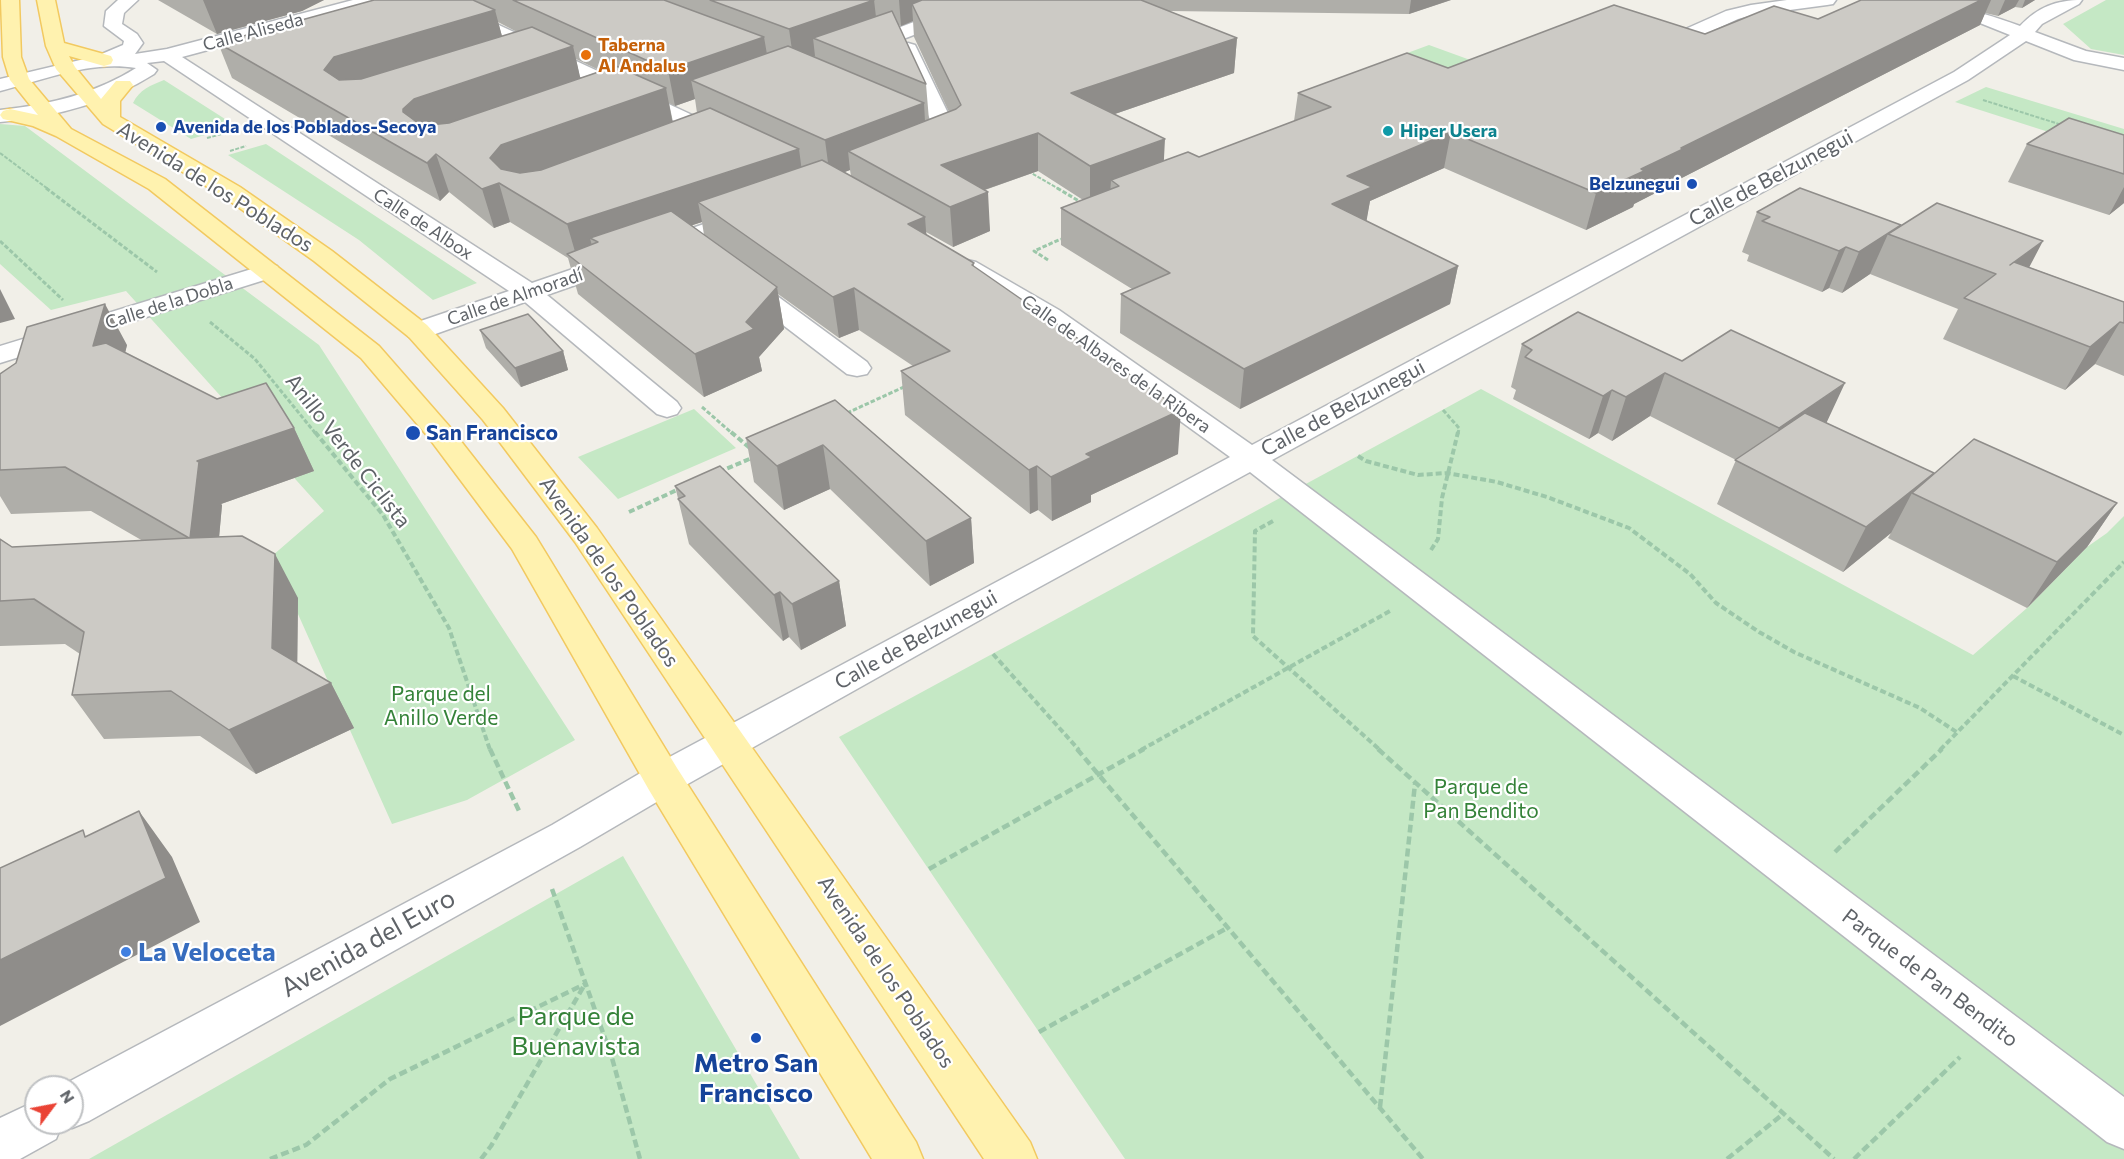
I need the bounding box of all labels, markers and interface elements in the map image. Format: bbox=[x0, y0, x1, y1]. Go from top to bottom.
street label: Calle Aliseda bbox=[200, 8, 306, 56]
place label: Taberna Al Andalus bbox=[598, 34, 686, 76]
marker: Taberna Al Andalus bbox=[579, 48, 593, 62]
street label: Avenida de los Poblados bbox=[112, 116, 318, 258]
place label: Avenida de los Poblados-Secoya bbox=[173, 116, 437, 138]
marker: Avenida de los Poblados-Secoya bbox=[154, 120, 168, 134]
place label: Hiper Usera bbox=[1400, 120, 1497, 142]
marker: Hiper Usera bbox=[1381, 124, 1395, 138]
street label: Calle de Belzunegui bbox=[1685, 124, 1857, 232]
place label: Belzunegui bbox=[1589, 173, 1680, 195]
marker: Belzunegui bbox=[1685, 177, 1699, 191]
street label: Calle de Albox bbox=[369, 184, 477, 264]
street label: Calle de Almoradí bbox=[444, 264, 586, 330]
street label: Calle de la Dobla bbox=[102, 272, 236, 334]
street label: Calle de Albares de la Ribera bbox=[1017, 290, 1215, 438]
street label: Calle de Belzunegui bbox=[1257, 354, 1429, 462]
street label: Anillo Verde Ciclista bbox=[280, 369, 416, 533]
place label: San Francisco bbox=[426, 420, 558, 446]
marker: San Francisco bbox=[404, 424, 422, 442]
street label: Avenida de los Poblados bbox=[534, 472, 684, 672]
street label: Calle de Belzunegui bbox=[830, 585, 1002, 695]
park label: Parque del Anillo Verde bbox=[384, 681, 498, 731]
park label: Parque de Pan Bendito bbox=[1423, 774, 1539, 824]
street label: Avenida de los Poblados bbox=[812, 871, 960, 1073]
street label: Avenida del Euro bbox=[275, 882, 461, 1004]
street label: Parque de Pan Bendito bbox=[1837, 904, 2023, 1052]
place label: La Veloceta bbox=[138, 936, 276, 968]
marker: La Veloceta bbox=[119, 945, 133, 959]
park label: Parque de Buenavista bbox=[511, 1000, 641, 1062]
marker: Metro San Francisco bbox=[749, 1031, 763, 1045]
place label: Metro San Francisco bbox=[694, 1047, 818, 1108]
north arrow bbox=[24, 1075, 84, 1135]
text: N bbox=[57, 1086, 79, 1106]

